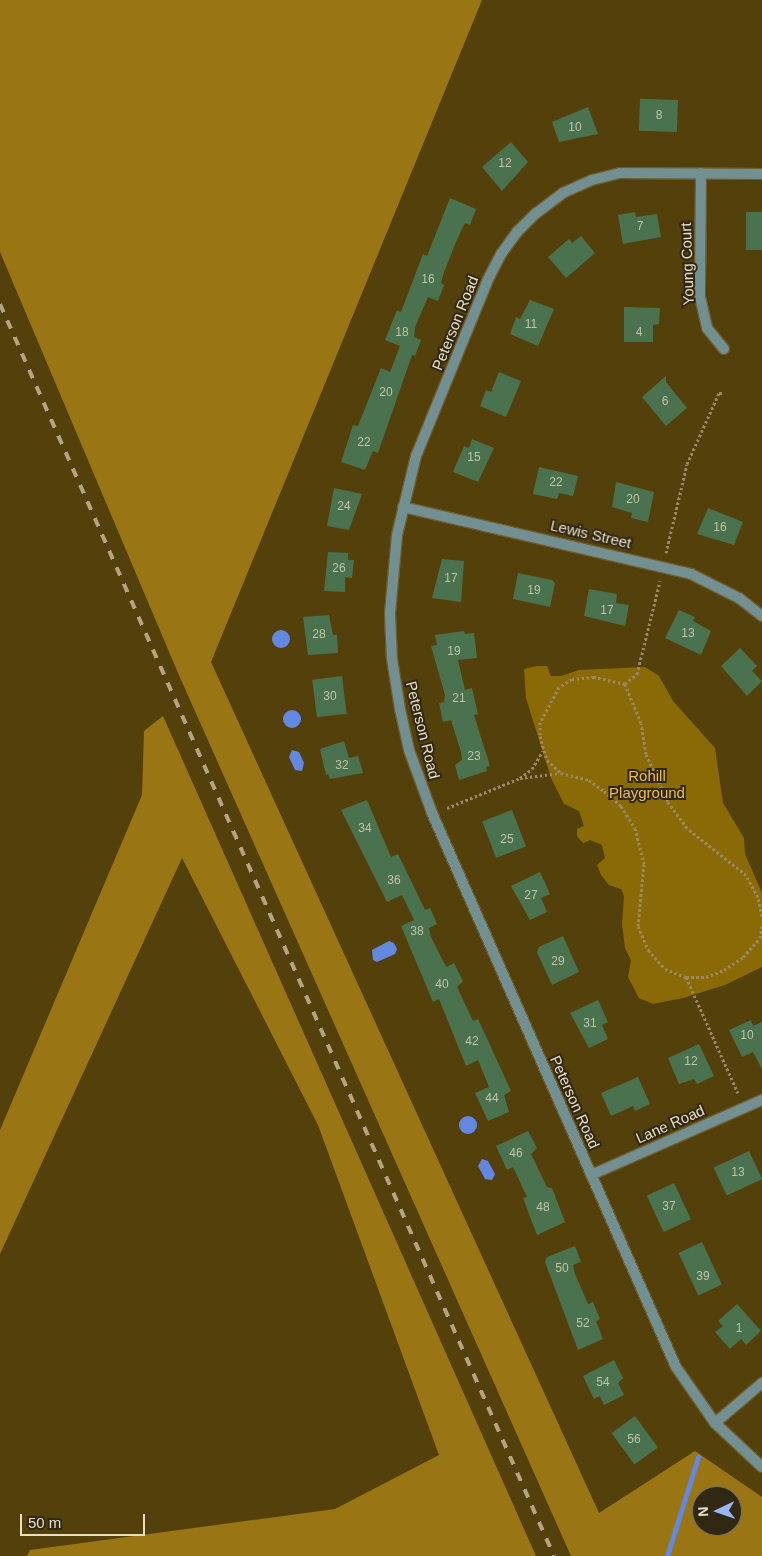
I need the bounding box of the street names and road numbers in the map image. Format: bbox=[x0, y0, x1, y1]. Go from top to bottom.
street label: Young Court bbox=[677, 222, 697, 306]
street label: Peterson Road bbox=[428, 273, 482, 373]
street label: Lewis Street bbox=[549, 516, 633, 552]
street label: Peterson Road bbox=[402, 679, 444, 781]
street label: Peterson Road bbox=[546, 1053, 604, 1151]
street label: Lane Road bbox=[633, 1101, 707, 1147]

